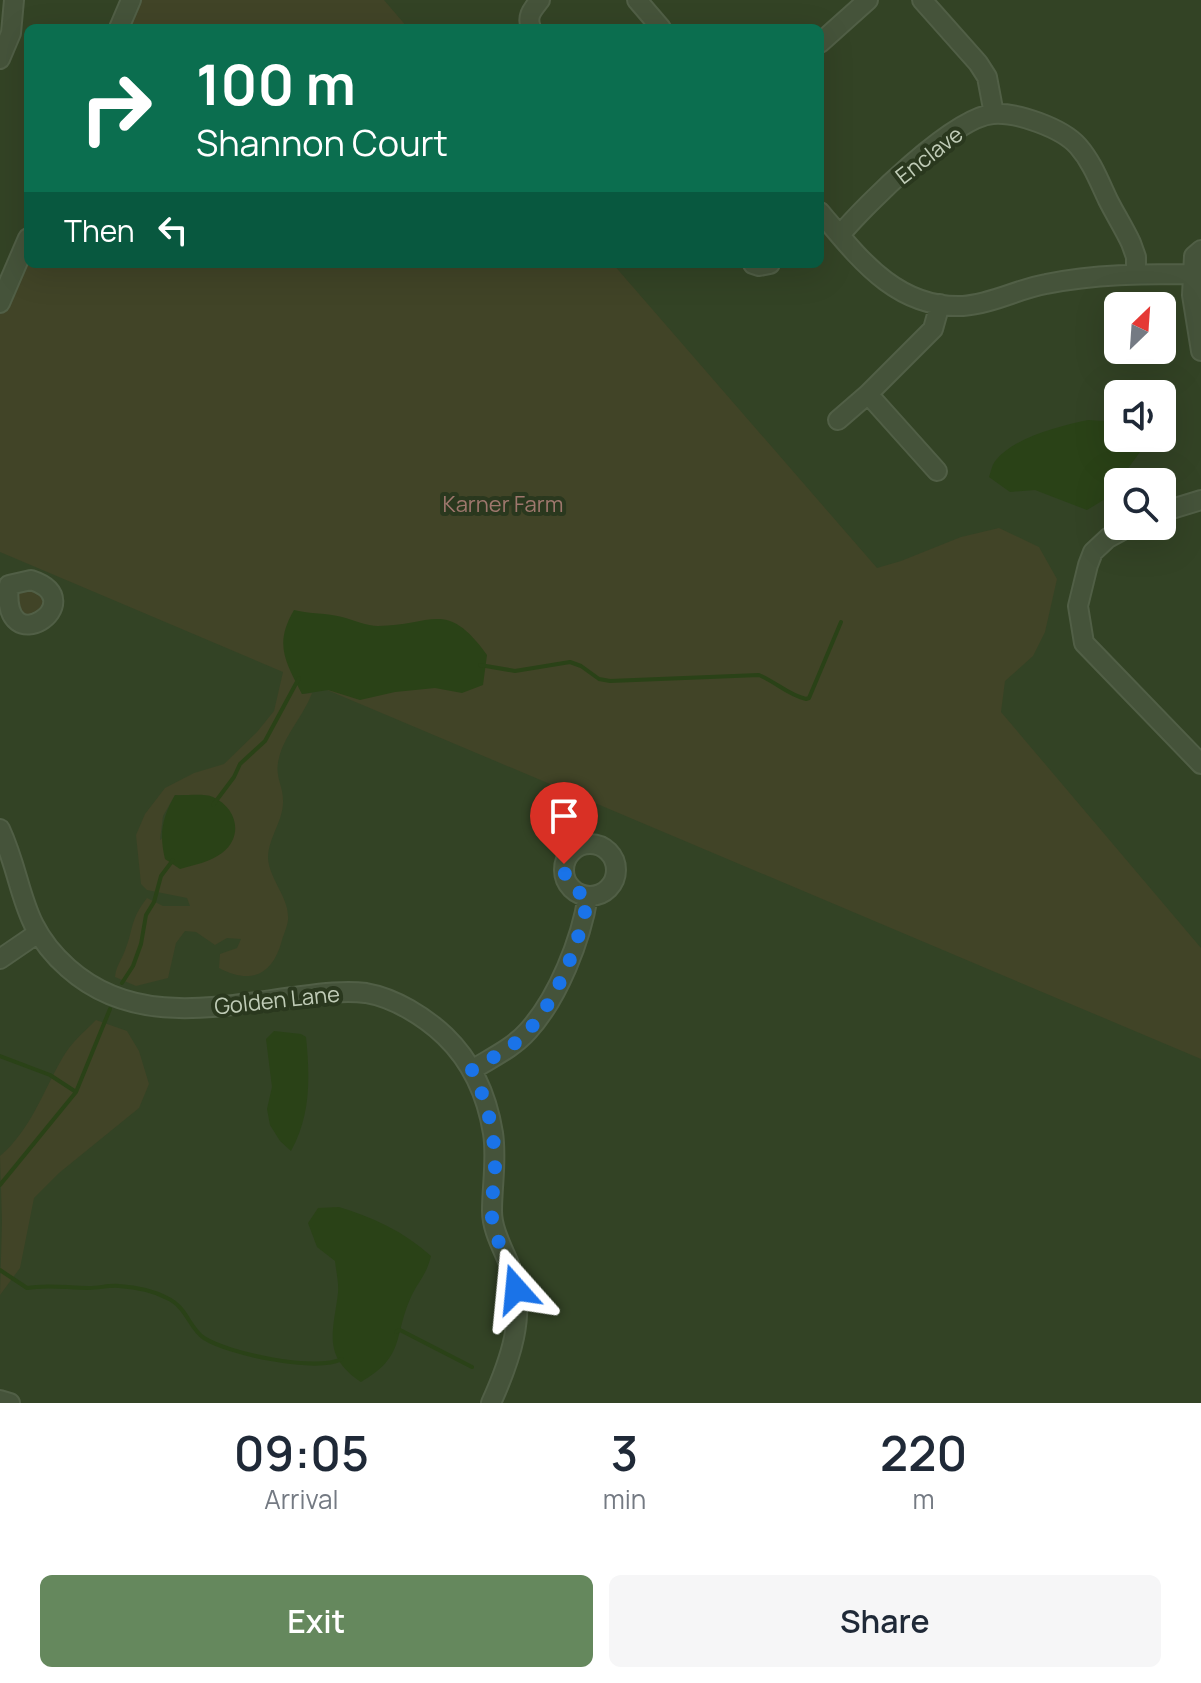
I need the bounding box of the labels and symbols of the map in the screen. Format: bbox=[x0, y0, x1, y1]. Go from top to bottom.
street label: Enclave bbox=[889, 119, 969, 191]
north arrow bbox=[1104, 292, 1176, 364]
park label: Karner Farm bbox=[443, 489, 563, 519]
pin bbox=[530, 782, 598, 864]
street label: Golden Lane bbox=[213, 978, 341, 1022]
position arrow bbox=[474, 1247, 558, 1331]

